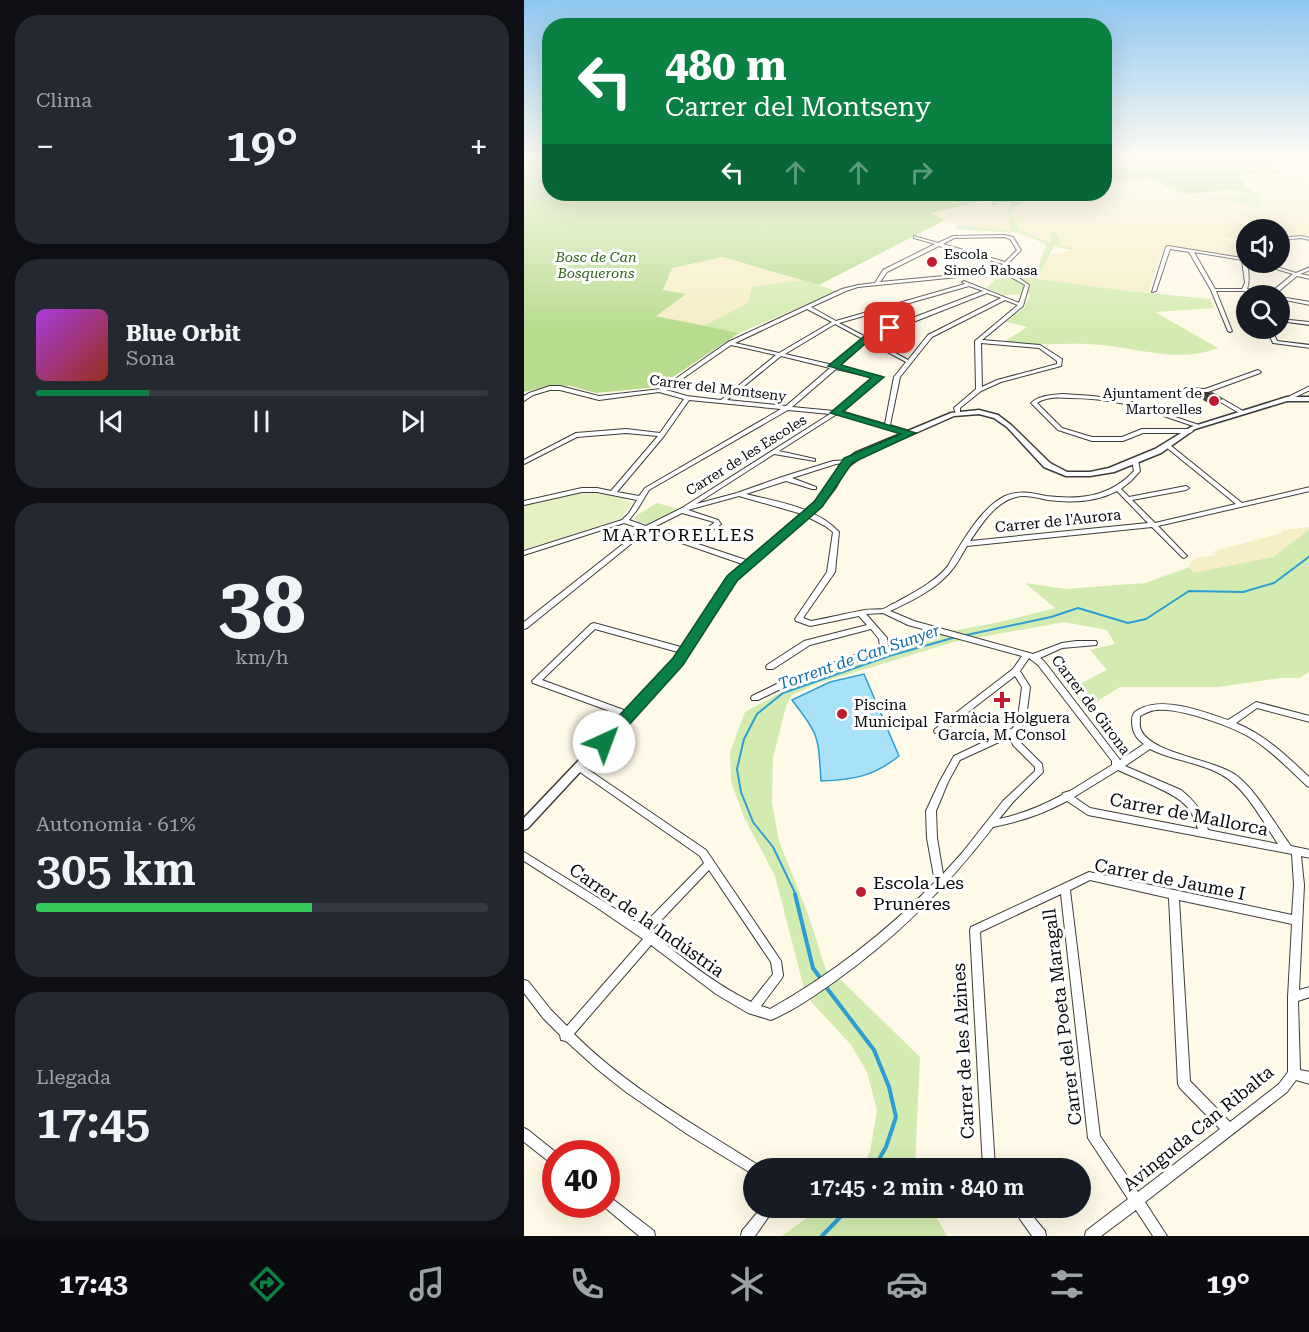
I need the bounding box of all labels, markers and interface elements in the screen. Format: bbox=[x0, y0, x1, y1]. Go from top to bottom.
text: 480 m bbox=[665, 41, 787, 90]
icon: left bbox=[566, 42, 644, 120]
text: Clima bbox=[36, 88, 92, 112]
text: Carrer del Montseny bbox=[665, 91, 931, 123]
text: 19° bbox=[226, 119, 298, 172]
text: − bbox=[36, 127, 54, 166]
text: + bbox=[470, 127, 488, 166]
icon: left bbox=[716, 156, 749, 189]
icon: ahead bbox=[779, 156, 812, 189]
icon: ahead bbox=[842, 156, 875, 189]
icon: right bbox=[905, 156, 938, 189]
map controls bbox=[1236, 219, 1290, 339]
button: sound bbox=[1236, 219, 1290, 273]
place label: Escola Simeó Rabasa bbox=[944, 246, 1038, 278]
park label: Bosc de Can Bosquerons bbox=[554, 249, 637, 281]
marker: Escola Simeó Rabasa bbox=[925, 255, 939, 269]
button: search bbox=[1236, 285, 1290, 339]
pin bbox=[864, 302, 915, 353]
icon: arrive bbox=[873, 311, 906, 344]
text: Blue Orbit bbox=[126, 321, 241, 346]
text: Sona bbox=[126, 346, 175, 370]
street label: Carrer del Montseny bbox=[649, 372, 788, 404]
place label: Ajuntament de Martorelles bbox=[1103, 385, 1202, 417]
marker: Ajuntament de Martorelles bbox=[1207, 394, 1221, 408]
icon: previous bbox=[95, 405, 128, 438]
icon: pause bbox=[245, 405, 278, 438]
icon: next bbox=[396, 405, 429, 438]
street label: Carrer de les Escoles bbox=[683, 411, 810, 499]
street label: Carrer de l'Aurora bbox=[994, 505, 1122, 537]
district label: MARTORELLES bbox=[602, 524, 756, 545]
text: 38 bbox=[218, 560, 306, 651]
water label: Torrent de Can Sunyer bbox=[776, 620, 943, 694]
text: km/h bbox=[235, 645, 289, 669]
street label: Carrer de Girona bbox=[1048, 652, 1134, 758]
marker: Farmàcia Holguera García, M. Consol bbox=[995, 693, 1009, 707]
place label: Piscina Municipal bbox=[854, 696, 928, 731]
marker: Piscina Municipal bbox=[835, 707, 849, 721]
place label: Farmàcia Holguera García, M. Consol bbox=[934, 709, 1070, 744]
position arrow bbox=[572, 710, 636, 774]
street label: Carrer de Mallorca bbox=[1108, 788, 1270, 840]
text: Autonomía · 61% bbox=[36, 812, 196, 836]
text: 305 km bbox=[36, 843, 196, 896]
street label: Carrer de Jaume I bbox=[1093, 854, 1247, 904]
street label: Carrer de la Indústria bbox=[566, 859, 729, 982]
place label: Escola Les Pruneres bbox=[873, 872, 964, 914]
marker: Escola Les Pruneres bbox=[854, 885, 868, 899]
street label: Carrer del Poeta Maragall bbox=[1038, 907, 1086, 1126]
street label: Carrer de les Alzines bbox=[948, 962, 978, 1140]
street label: Avinguda Can Ribalta bbox=[1119, 1061, 1278, 1195]
text: Llegada bbox=[36, 1065, 111, 1089]
text: 17:45 bbox=[36, 1096, 150, 1149]
speed limit sign: 40 bbox=[542, 1140, 620, 1218]
text: 17:45 · 2 min · 840 m bbox=[810, 1175, 1024, 1200]
icon: directions bbox=[246, 1263, 288, 1305]
icon: music bbox=[406, 1263, 448, 1305]
icon: phone bbox=[566, 1263, 608, 1305]
icon: climate bbox=[726, 1263, 768, 1305]
icon: car bbox=[886, 1263, 928, 1305]
icon: filters bbox=[1046, 1263, 1088, 1305]
text: 17:43 bbox=[59, 1268, 128, 1300]
text: 19° bbox=[1206, 1268, 1250, 1300]

